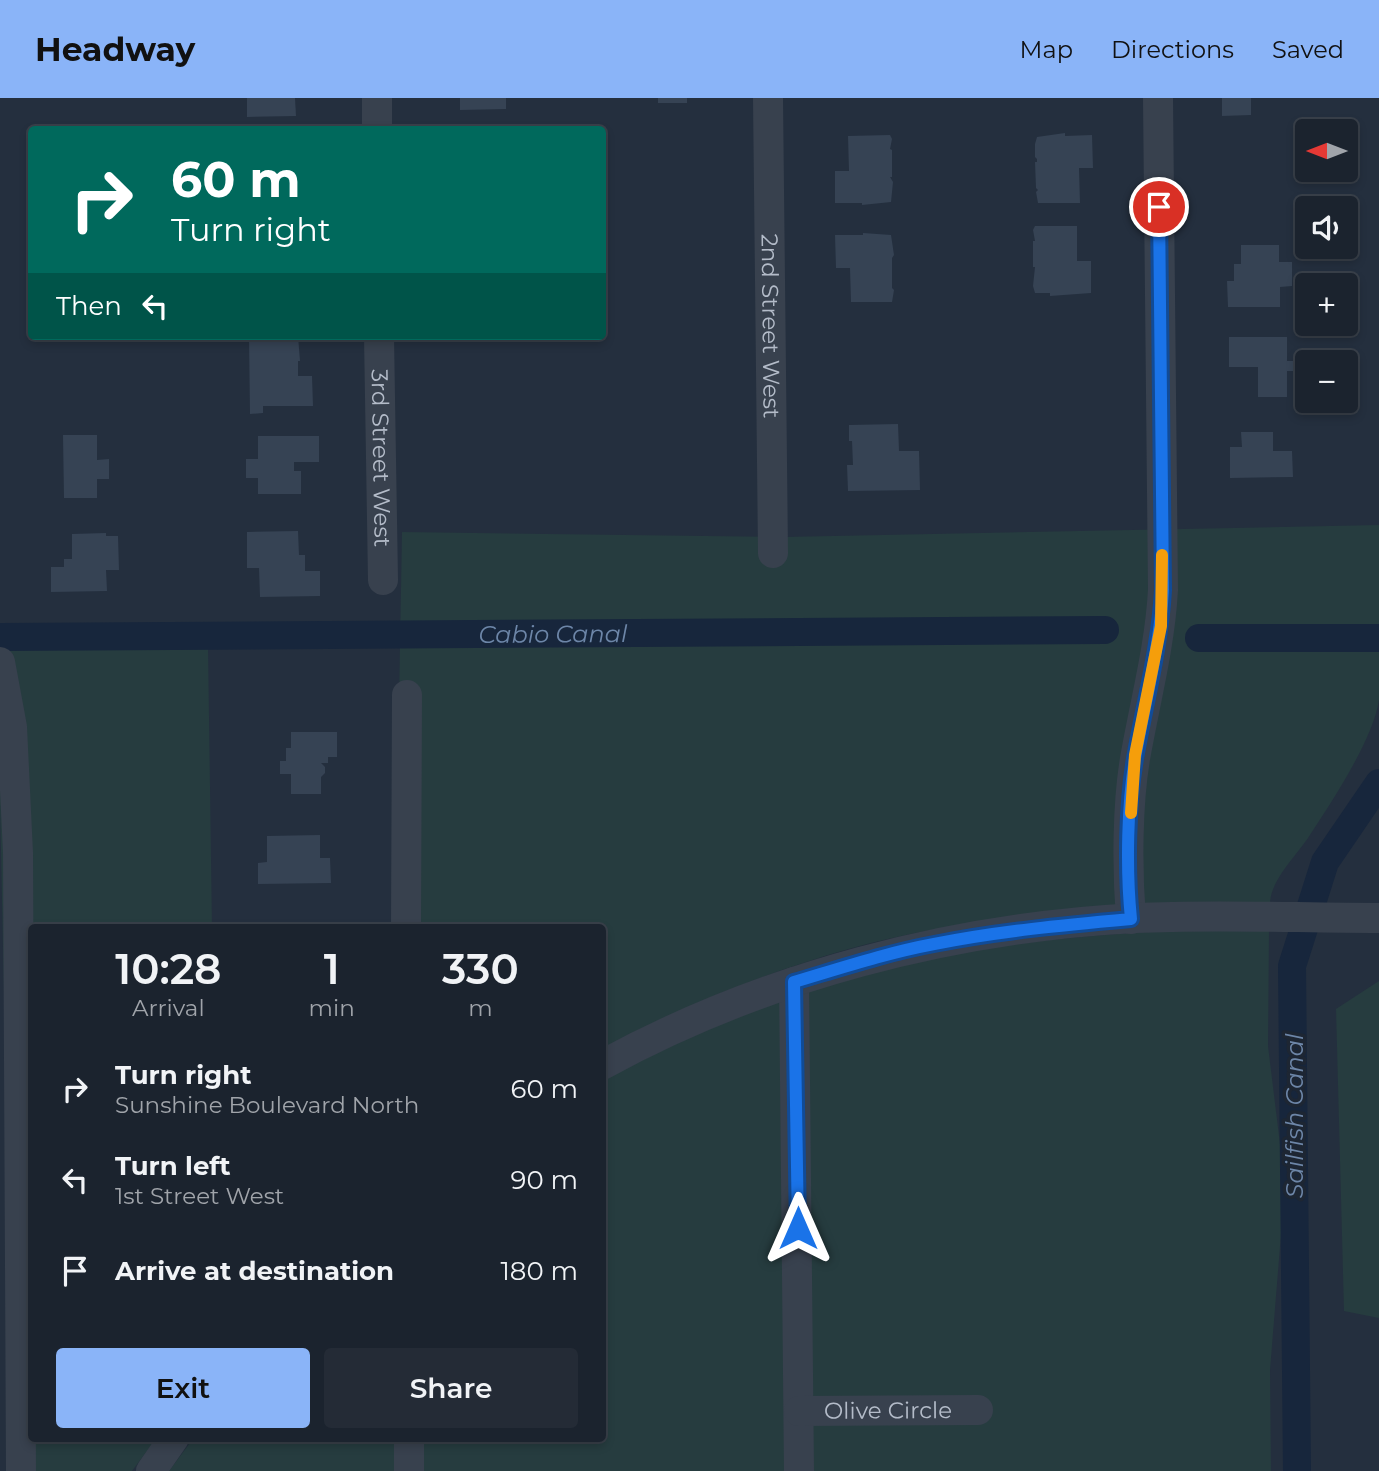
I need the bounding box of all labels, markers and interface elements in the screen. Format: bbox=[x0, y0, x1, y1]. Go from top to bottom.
text: Headway bbox=[35, 29, 195, 69]
text: Map bbox=[1020, 35, 1073, 64]
text: Directions bbox=[1111, 35, 1234, 64]
text: Saved bbox=[1272, 35, 1344, 64]
north arrow bbox=[1295, 119, 1358, 182]
map controls bbox=[1295, 119, 1358, 413]
text: 60 m bbox=[171, 150, 301, 209]
icon: right bbox=[56, 154, 147, 245]
pin bbox=[1129, 177, 1189, 237]
icon: arrive bbox=[1140, 188, 1178, 226]
button: sound bbox=[1295, 196, 1358, 259]
text: Turn right bbox=[171, 210, 331, 249]
street label: 2nd Street West bbox=[755, 233, 786, 418]
button: + bbox=[1295, 273, 1358, 336]
icon: left bbox=[136, 287, 174, 325]
text: Then bbox=[56, 290, 122, 322]
button: − bbox=[1295, 350, 1358, 413]
street label: 3rd Street West bbox=[366, 369, 396, 547]
water label: Cabio Canal bbox=[478, 619, 628, 648]
text: 10:28 bbox=[115, 943, 221, 995]
text: 1 bbox=[324, 943, 340, 995]
text: 330 bbox=[442, 943, 519, 995]
text: Arrival bbox=[132, 994, 205, 1022]
text: min bbox=[309, 994, 355, 1022]
text: m bbox=[468, 994, 493, 1022]
water label: Sailfish Canal bbox=[1280, 1033, 1309, 1198]
text: Turn right bbox=[115, 1059, 251, 1091]
icon: right bbox=[56, 1070, 94, 1108]
text: 60 m bbox=[511, 1073, 578, 1105]
text: Sunshine Boulevard North bbox=[115, 1091, 419, 1119]
text: Turn left bbox=[115, 1150, 231, 1182]
icon: left bbox=[56, 1161, 94, 1199]
text: 90 m bbox=[511, 1164, 578, 1196]
text: 1st Street West bbox=[115, 1182, 284, 1210]
position arrow bbox=[761, 1191, 835, 1265]
icon: arrive bbox=[56, 1252, 94, 1290]
text: Arrive at destination bbox=[115, 1255, 394, 1287]
text: 180 m bbox=[500, 1255, 578, 1287]
button: Exit bbox=[56, 1348, 310, 1428]
button: Share bbox=[324, 1348, 578, 1428]
street label: Olive Circle bbox=[824, 1396, 952, 1425]

